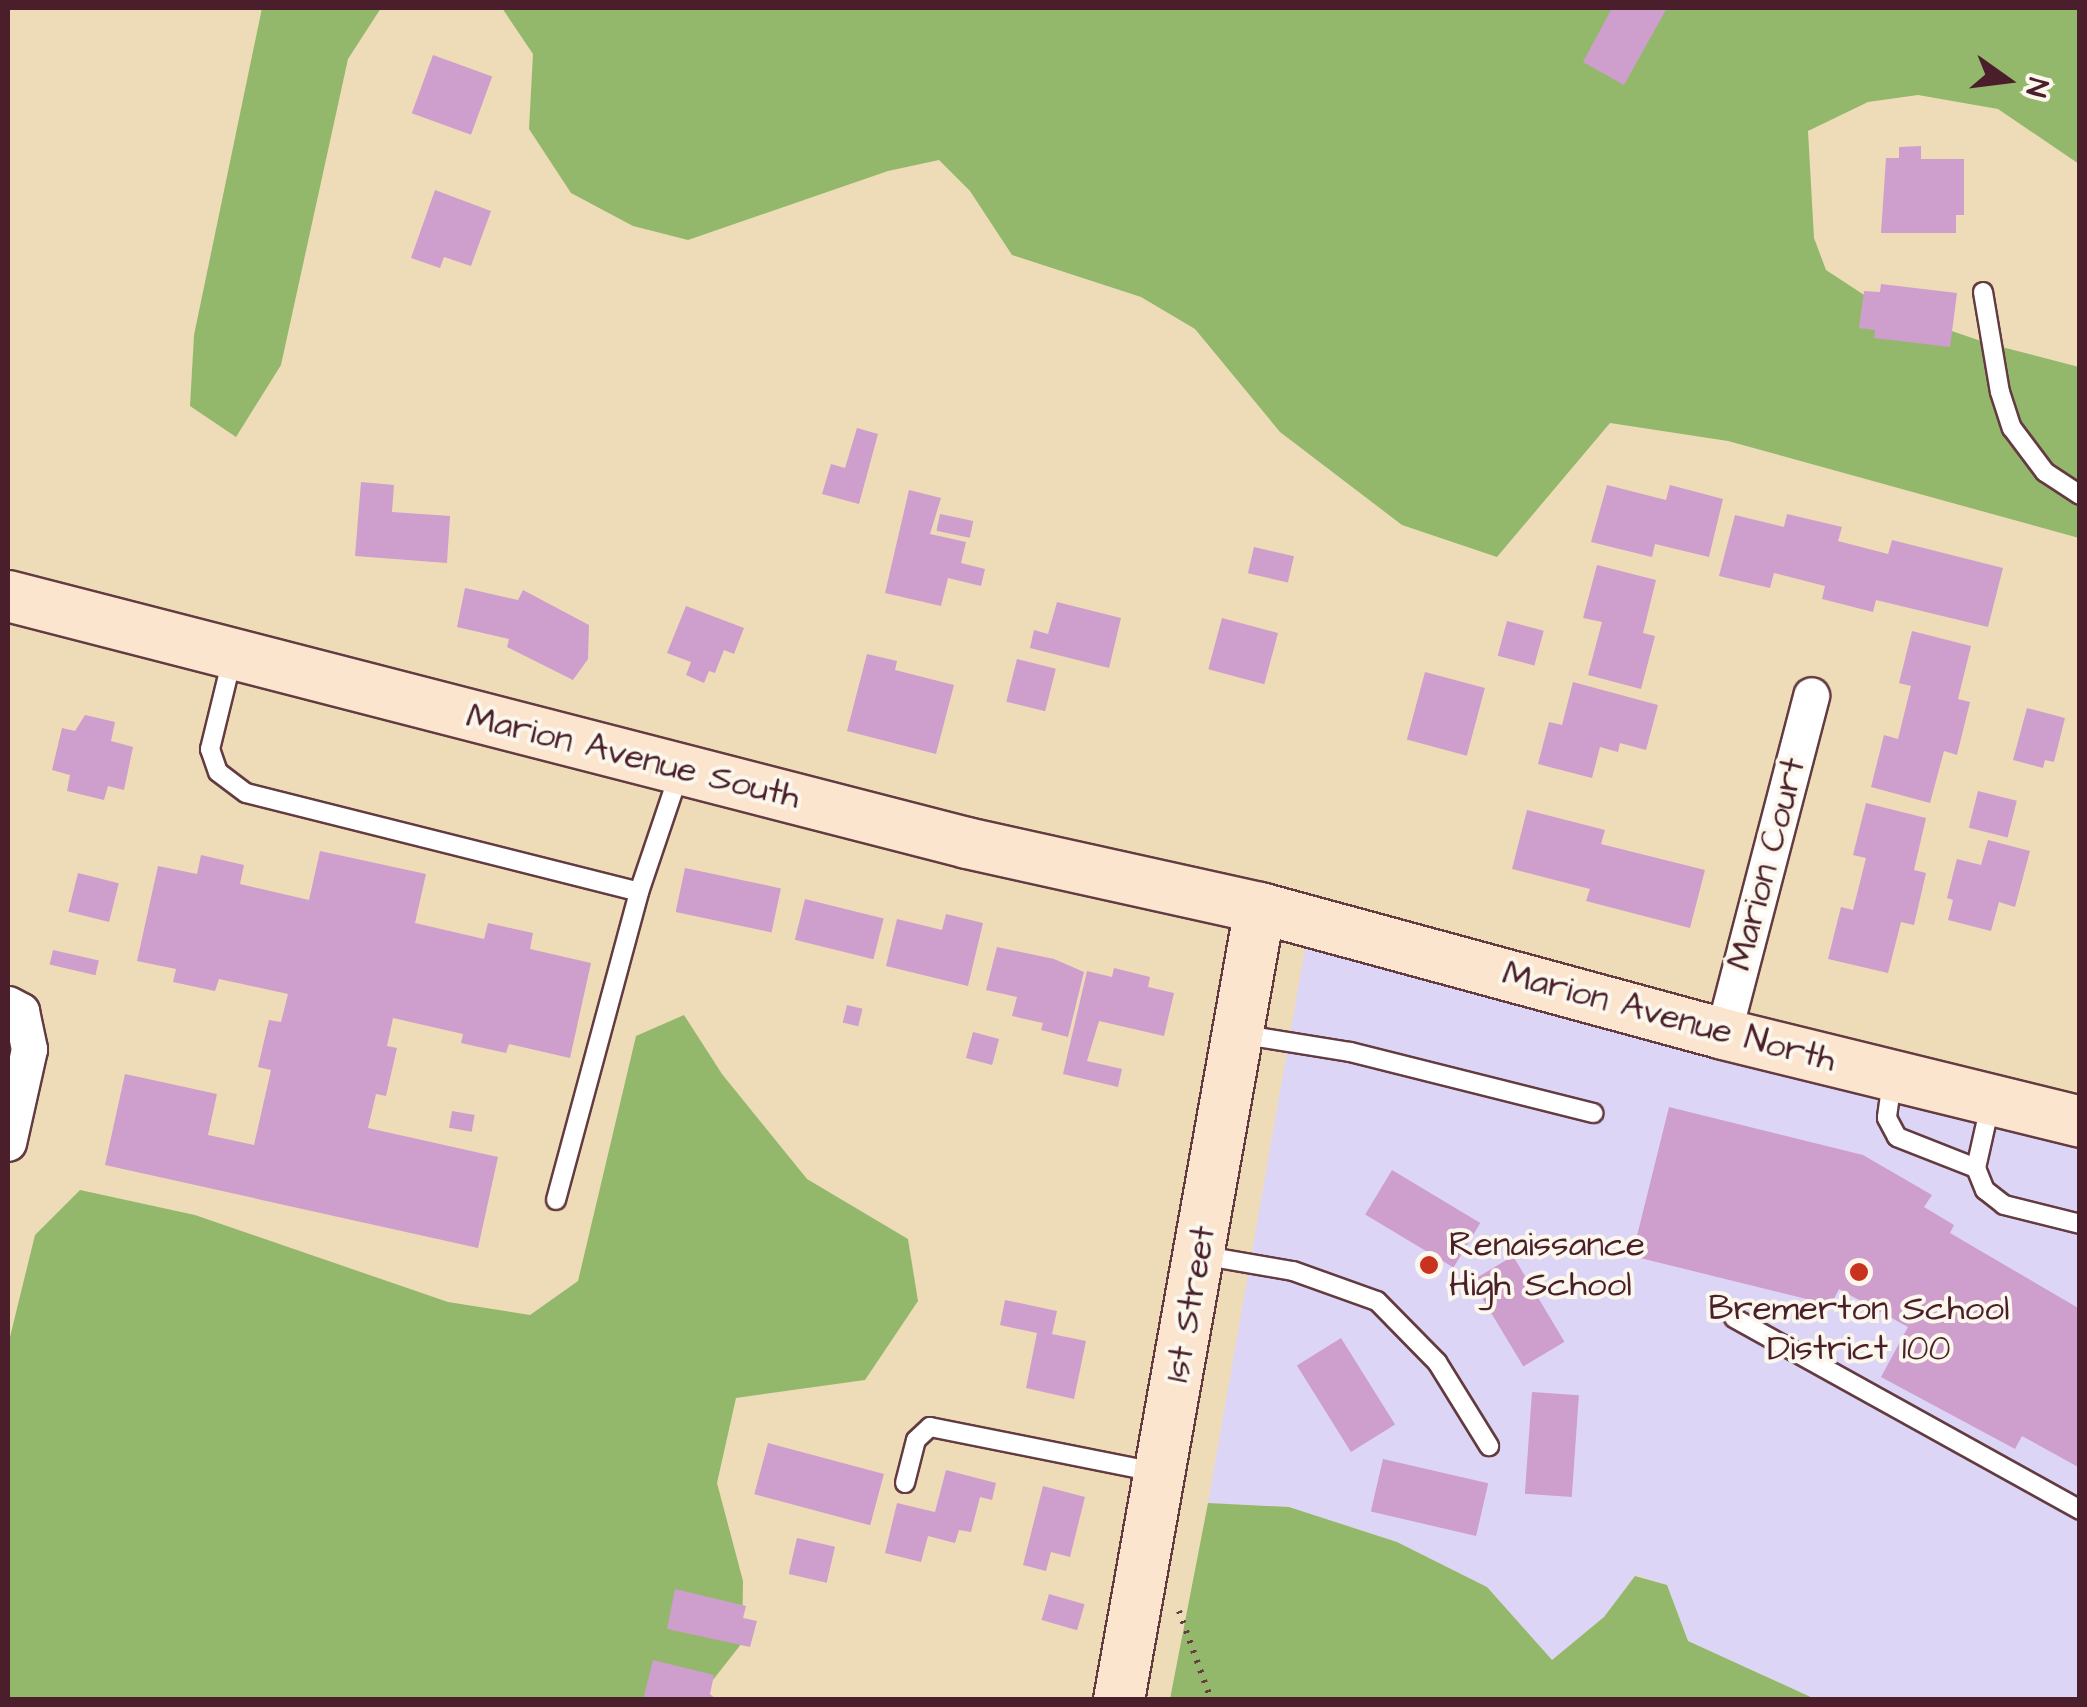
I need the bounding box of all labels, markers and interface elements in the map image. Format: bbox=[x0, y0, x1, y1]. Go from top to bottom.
north arrow bbox=[1957, 30, 2057, 130]
text: N bbox=[2016, 74, 2058, 101]
street label: Marion Avenue South bbox=[462, 695, 804, 819]
street label: Marion Court bbox=[1718, 753, 1816, 975]
street label: Marion Avenue North bbox=[1498, 952, 1840, 1082]
street label: 1st Street bbox=[1157, 1222, 1225, 1386]
place label: Renaissance High School bbox=[1449, 1224, 1645, 1306]
marker: Renaissance High School bbox=[1418, 1254, 1440, 1276]
marker: Bremerton School District 100 bbox=[1848, 1261, 1870, 1283]
place label: Bremerton School District 100 bbox=[1709, 1288, 2009, 1370]

